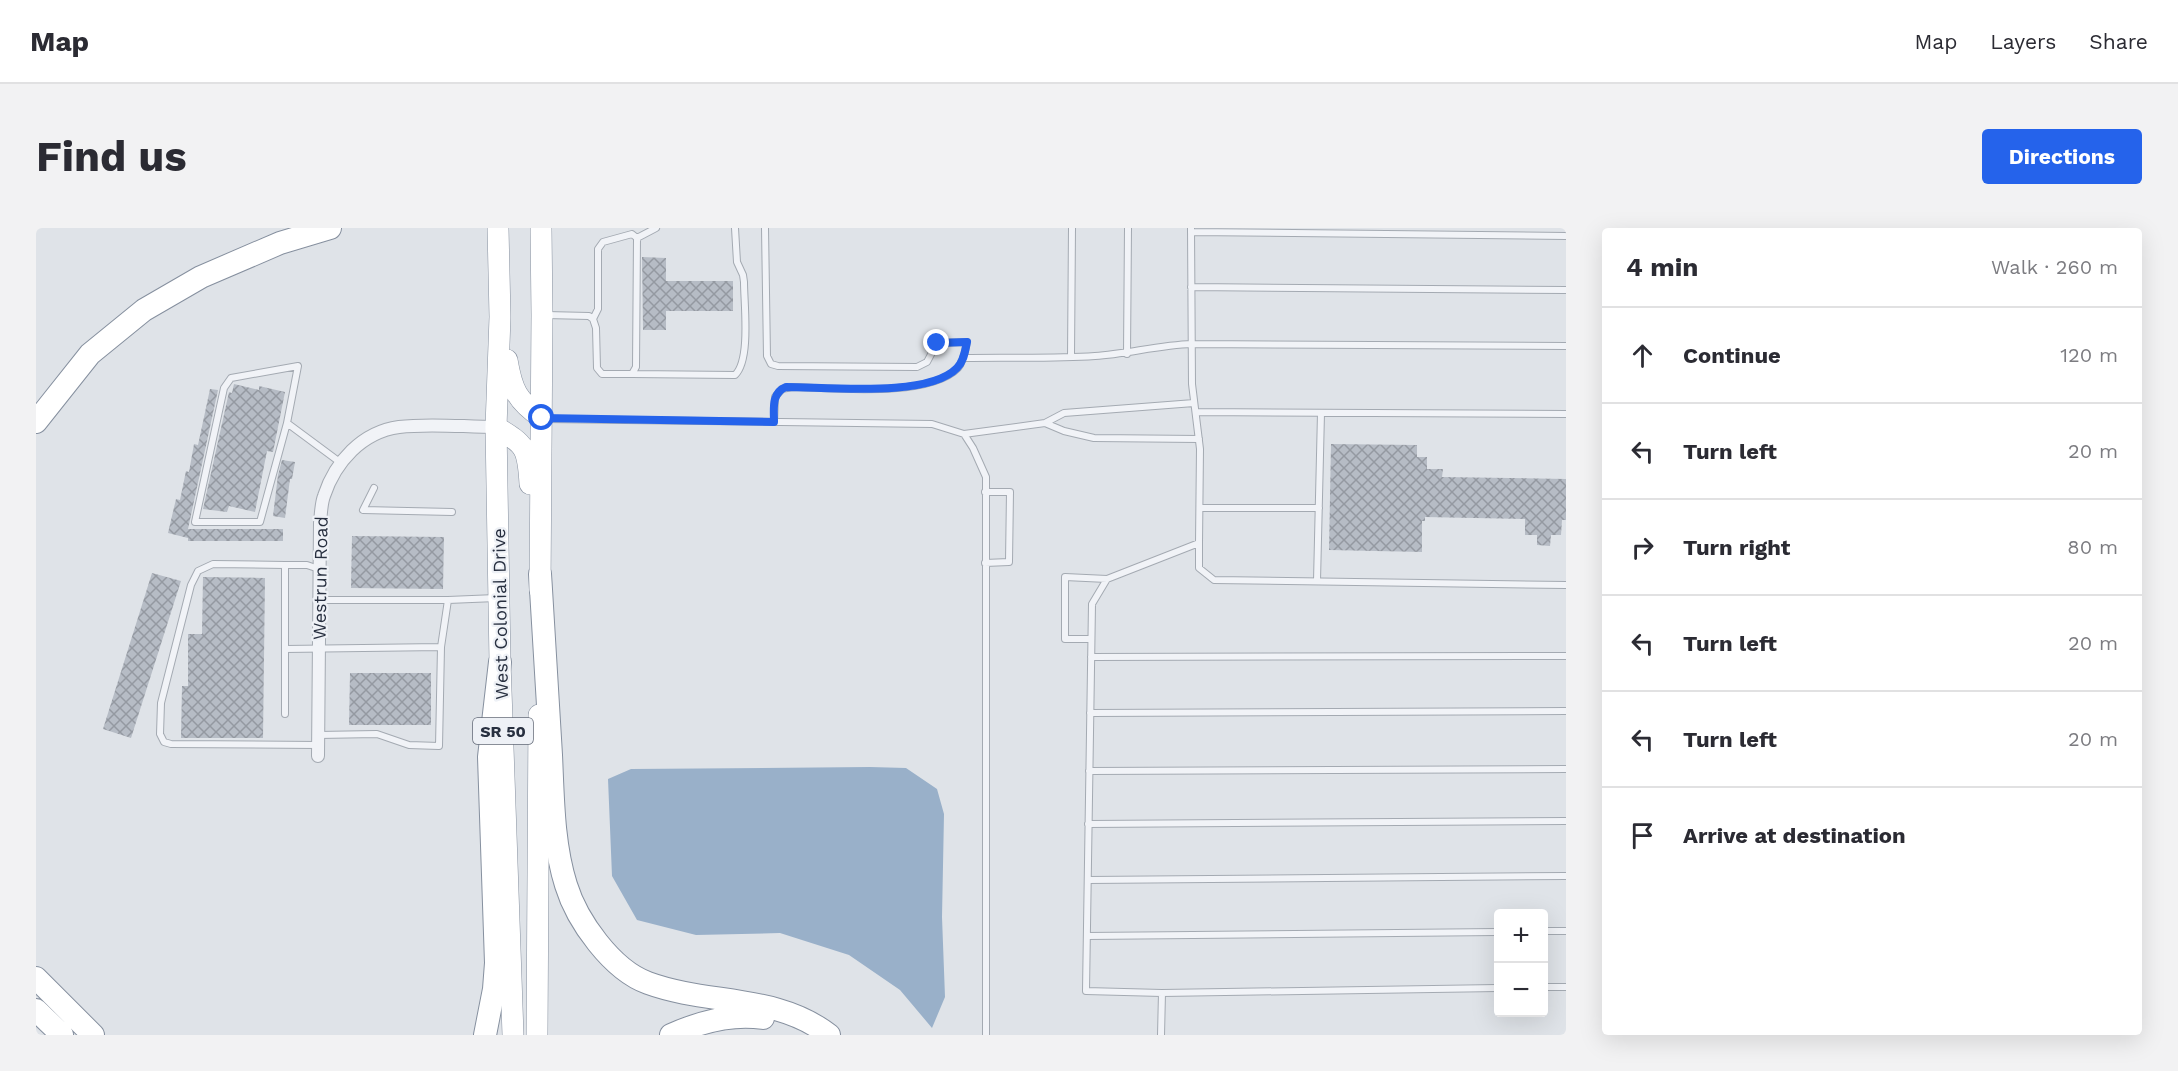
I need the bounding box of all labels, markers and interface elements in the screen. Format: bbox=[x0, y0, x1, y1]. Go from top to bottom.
text: Map bbox=[30, 25, 89, 58]
text: Map bbox=[1914, 29, 1957, 54]
text: Layers bbox=[1990, 29, 2056, 54]
text: Share bbox=[2089, 29, 2148, 54]
button: Directions bbox=[1982, 129, 2142, 184]
text: Find us bbox=[36, 132, 187, 181]
text: 4 min bbox=[1626, 252, 1698, 282]
text: Walk · 260 m bbox=[1991, 255, 2118, 279]
route end bbox=[923, 329, 949, 355]
icon: ahead bbox=[1626, 339, 1659, 372]
text: Continue bbox=[1683, 343, 1781, 368]
text: 120 m bbox=[2060, 343, 2118, 367]
route start bbox=[528, 404, 554, 430]
icon: left bbox=[1626, 435, 1659, 468]
text: Turn left bbox=[1683, 439, 1777, 464]
text: 20 m bbox=[2068, 439, 2118, 463]
street label: Westrun Road bbox=[308, 516, 332, 640]
street label: West Colonial Drive bbox=[488, 528, 512, 700]
icon: right bbox=[1626, 531, 1659, 564]
text: Turn right bbox=[1683, 535, 1790, 560]
text: 80 m bbox=[2067, 535, 2118, 559]
icon: left bbox=[1626, 627, 1659, 660]
text: Turn left bbox=[1683, 631, 1777, 656]
text: 20 m bbox=[2068, 631, 2118, 655]
road number: SR 50 bbox=[473, 718, 533, 744]
icon: left bbox=[1626, 723, 1659, 756]
text: Turn left bbox=[1683, 727, 1777, 752]
text: 20 m bbox=[2068, 727, 2118, 751]
icon: arrive bbox=[1626, 819, 1659, 852]
text: Arrive at destination bbox=[1683, 823, 1906, 848]
map controls bbox=[1494, 909, 1548, 1017]
button: + bbox=[1494, 909, 1548, 963]
button: − bbox=[1494, 963, 1548, 1017]

